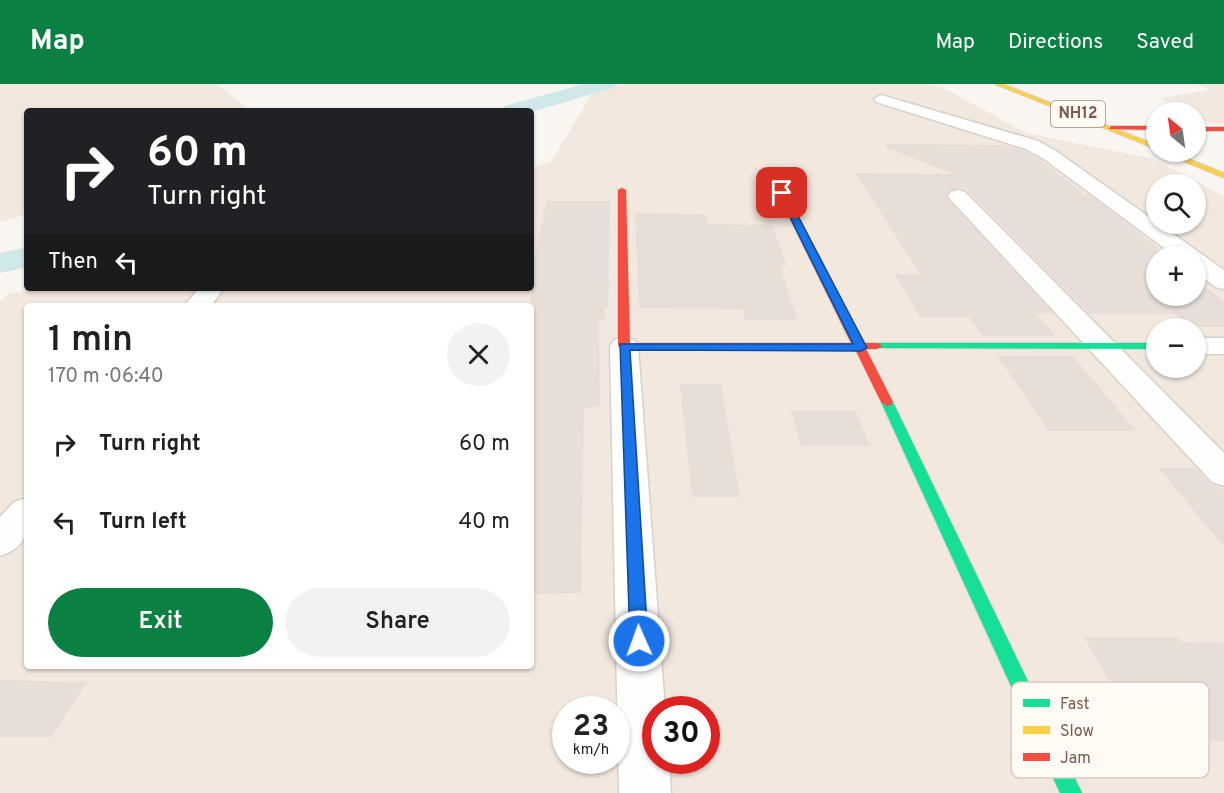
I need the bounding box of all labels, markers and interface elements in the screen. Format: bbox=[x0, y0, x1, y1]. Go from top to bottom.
text: Map bbox=[30, 24, 85, 60]
text: Map bbox=[935, 29, 975, 56]
text: Directions bbox=[1008, 29, 1103, 56]
text: Saved bbox=[1136, 29, 1194, 56]
road number: NH12 bbox=[1051, 101, 1105, 127]
north arrow bbox=[1146, 102, 1206, 162]
map controls bbox=[1146, 102, 1206, 378]
text: 60 m bbox=[147, 128, 248, 181]
icon: right bbox=[48, 132, 126, 210]
pin bbox=[756, 167, 807, 218]
button: search bbox=[1146, 174, 1206, 234]
icon: arrive bbox=[765, 176, 798, 209]
text: Turn right bbox=[147, 180, 266, 214]
icon: left bbox=[110, 246, 143, 279]
button: + bbox=[1146, 246, 1206, 306]
text: Then bbox=[48, 249, 98, 276]
text: 1 min bbox=[48, 318, 133, 364]
button: − bbox=[1146, 318, 1206, 378]
button: close bbox=[447, 323, 510, 386]
text: 170 m · 06:40 bbox=[48, 364, 164, 390]
icon: right bbox=[48, 428, 81, 461]
text: Turn right bbox=[99, 431, 201, 458]
text: 60 m bbox=[459, 431, 510, 458]
icon: left bbox=[48, 506, 81, 539]
text: Turn left bbox=[99, 509, 187, 536]
text: 40 m bbox=[458, 509, 510, 536]
button: Exit bbox=[48, 588, 273, 657]
button: Share bbox=[285, 588, 510, 657]
position arrow bbox=[607, 609, 671, 673]
legend bbox=[1011, 682, 1209, 778]
text: Fast bbox=[1060, 695, 1090, 715]
speed limit sign: 30 bbox=[642, 696, 720, 774]
text: 23 bbox=[573, 709, 609, 746]
text: Slow bbox=[1060, 722, 1094, 742]
text: km/h bbox=[573, 741, 609, 760]
text: Jam bbox=[1060, 749, 1091, 769]

